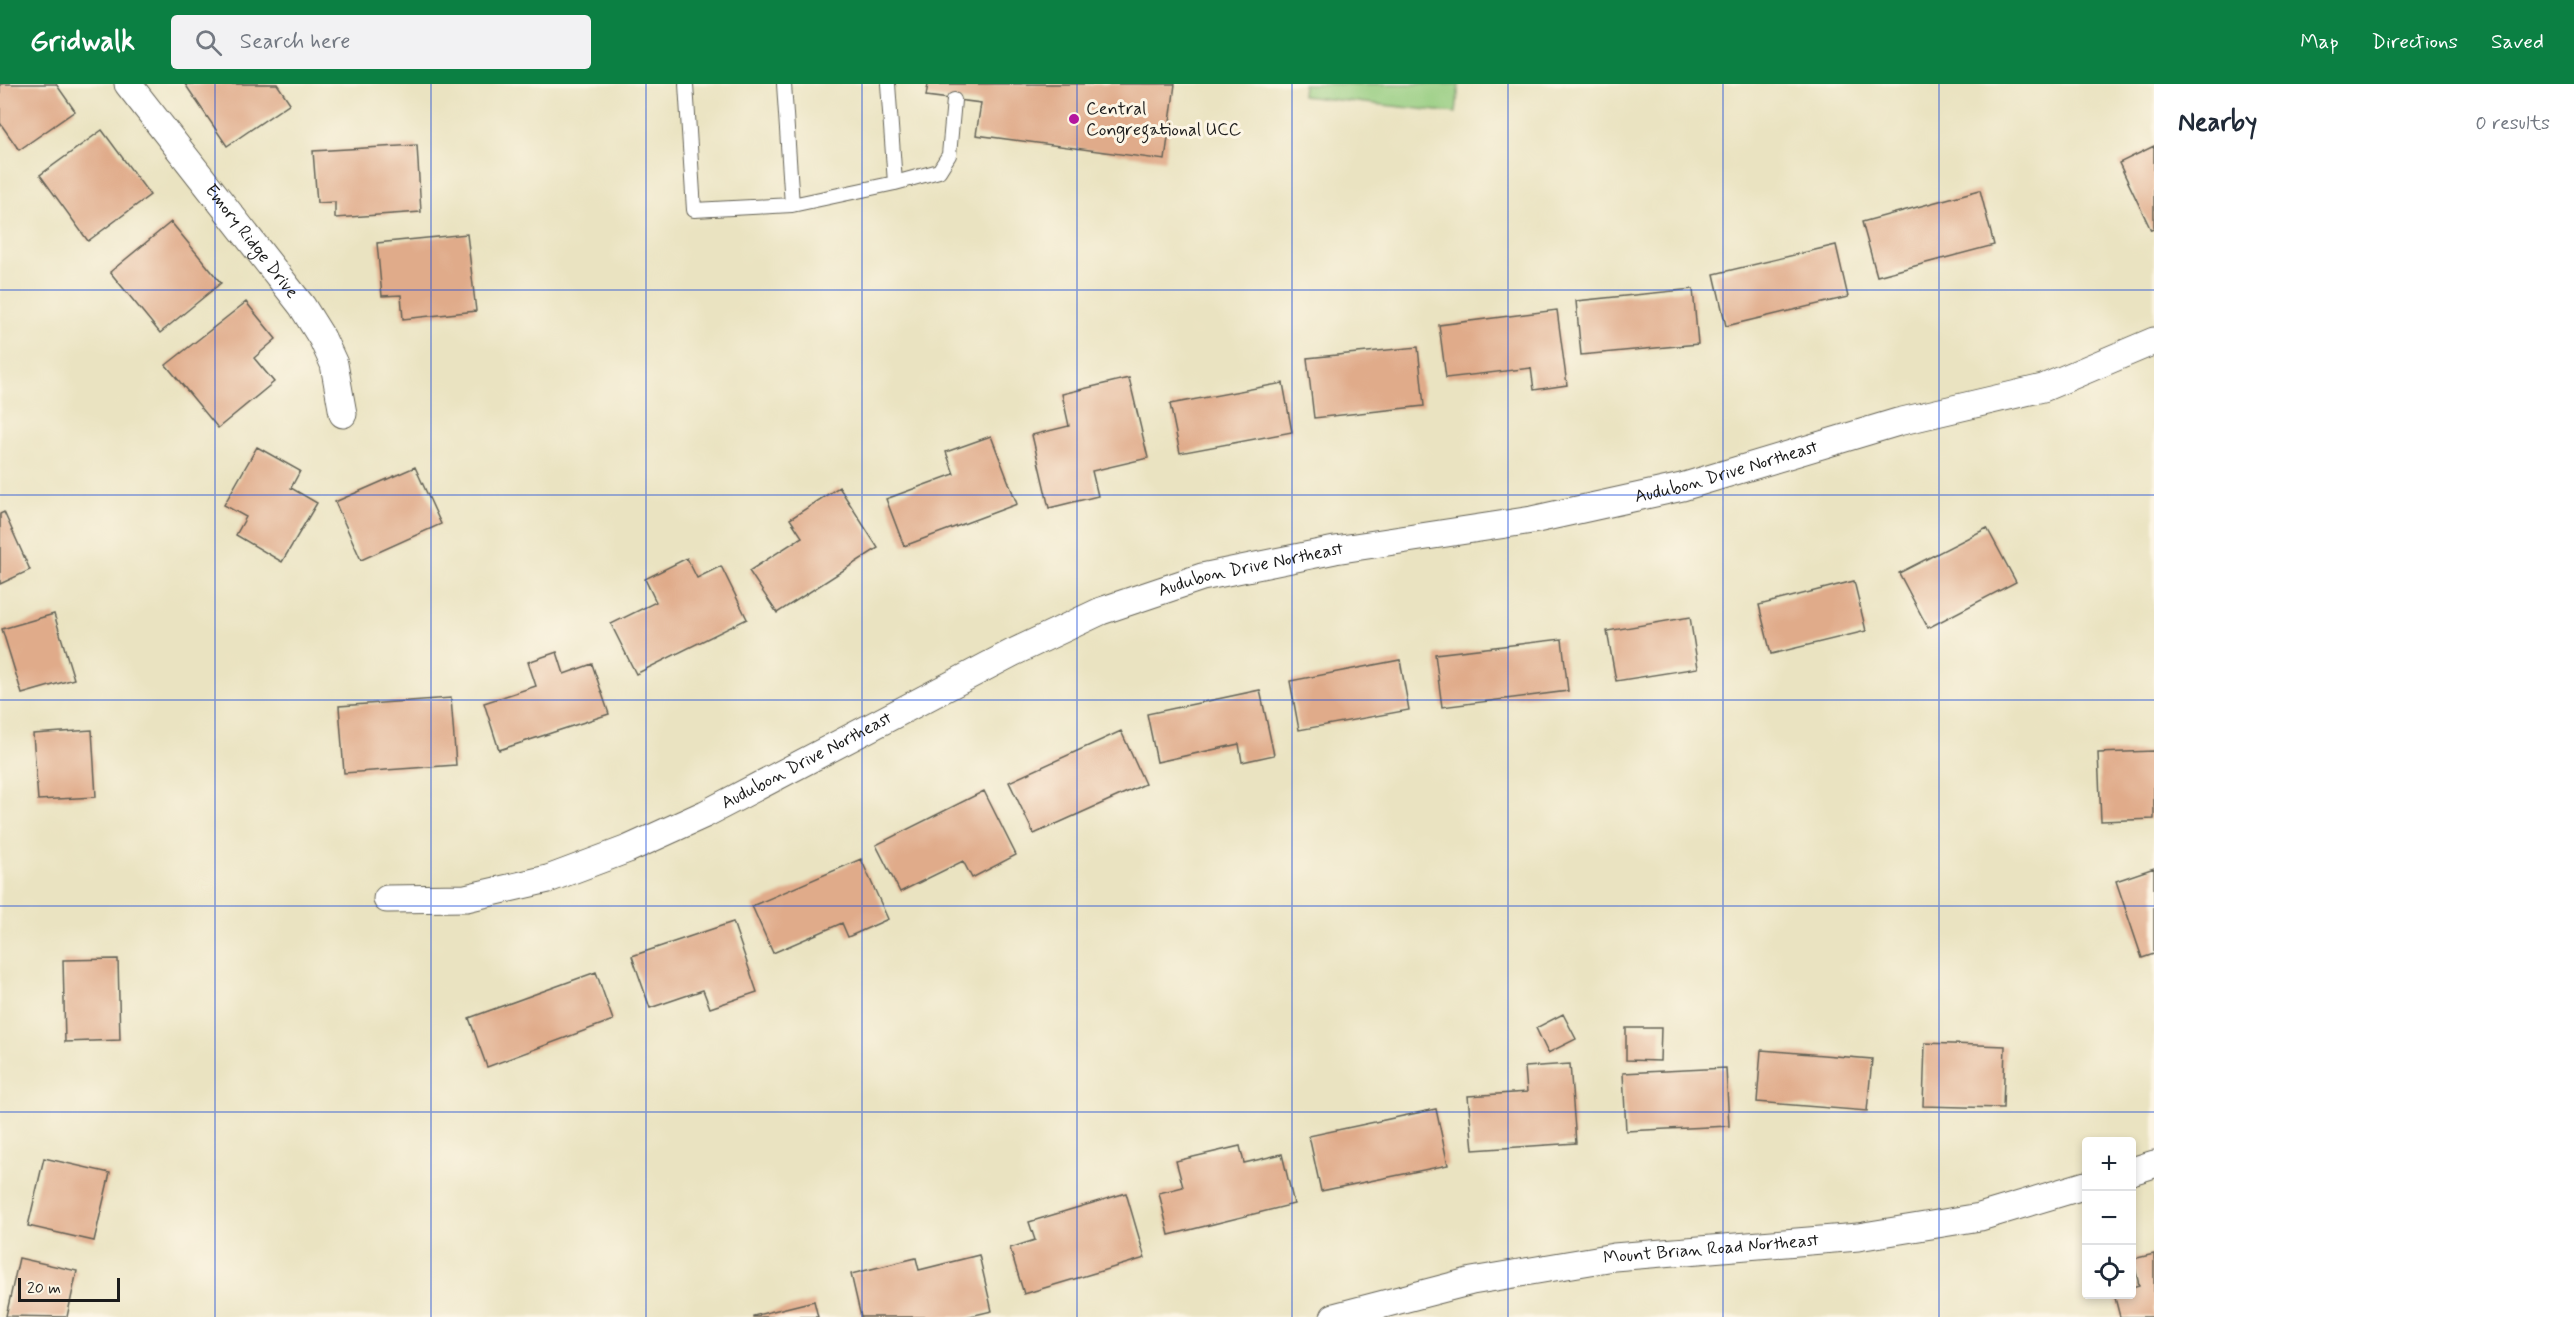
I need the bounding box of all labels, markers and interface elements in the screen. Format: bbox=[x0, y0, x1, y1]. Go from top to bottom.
search box bbox=[171, 15, 591, 69]
text: Gridwalk bbox=[30, 24, 135, 61]
icon: search bbox=[192, 26, 225, 59]
text: Search here bbox=[240, 28, 351, 56]
text: Map bbox=[2300, 28, 2339, 56]
text: Directions bbox=[2372, 28, 2458, 56]
text: Saved bbox=[2491, 28, 2544, 56]
place label: Central Congregational UCC bbox=[1086, 97, 1242, 144]
text: Nearby bbox=[2178, 106, 2257, 140]
text: 0 results bbox=[2476, 110, 2550, 137]
marker: Central Congregational UCC bbox=[1067, 112, 1081, 126]
street label: Emory Ridge Drive bbox=[199, 179, 304, 304]
street label: Audubon Drive Northeast bbox=[1632, 435, 1821, 509]
street label: Audubon Drive Northeast bbox=[1155, 537, 1345, 603]
street label: Audubon Drive Northeast bbox=[717, 706, 897, 815]
map controls bbox=[2082, 1137, 2136, 1299]
button: + bbox=[2082, 1137, 2136, 1191]
button: − bbox=[2082, 1191, 2136, 1245]
street label: Mount Brian Road Northeast bbox=[1601, 1228, 1820, 1271]
button: locate bbox=[2082, 1245, 2136, 1299]
scale bar bbox=[18, 1275, 120, 1302]
text: 20 m bbox=[27, 1278, 61, 1299]

